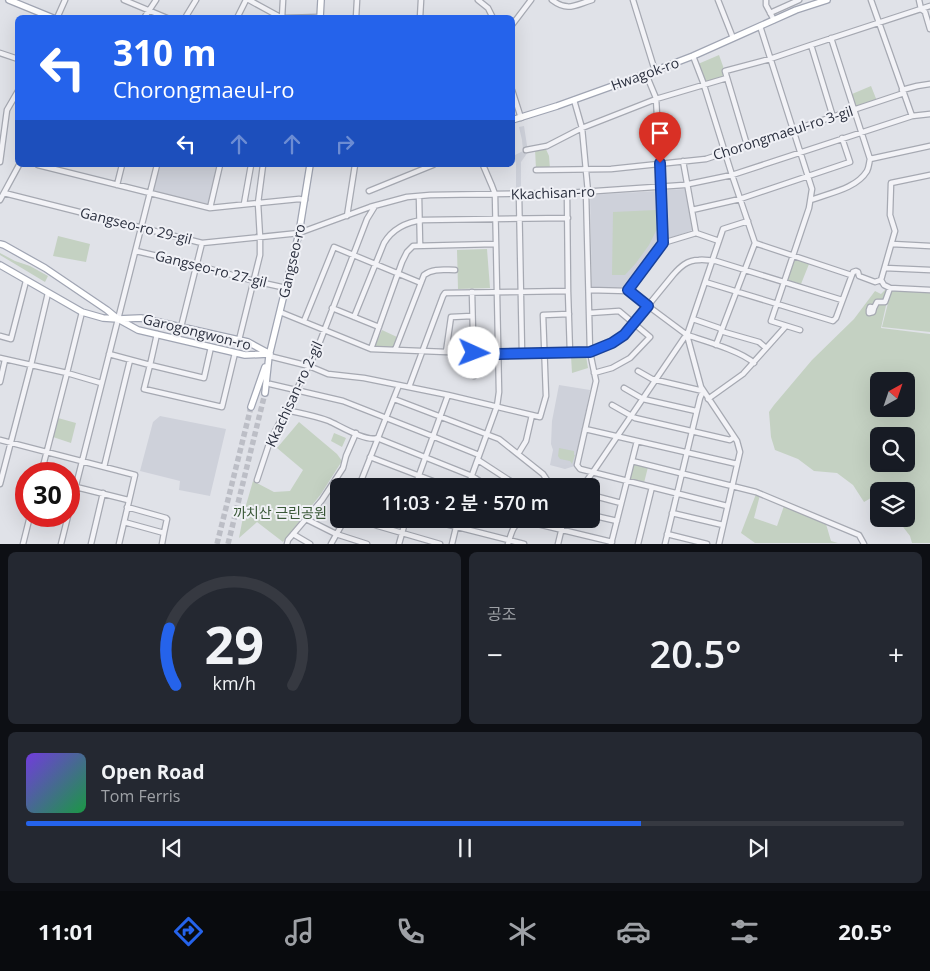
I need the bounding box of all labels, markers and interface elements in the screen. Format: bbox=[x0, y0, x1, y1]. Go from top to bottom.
text: 310 m bbox=[113, 29, 217, 76]
icon: left bbox=[30, 35, 95, 100]
street label: Hwagok-ro bbox=[608, 52, 681, 95]
text: Chorongmaeul-ro bbox=[113, 74, 295, 104]
street label: Chorongmaeul-ro 3-gil bbox=[710, 101, 855, 164]
pin bbox=[639, 112, 681, 163]
icon: arrive bbox=[646, 119, 674, 147]
icon: left bbox=[172, 130, 200, 158]
icon: ahead bbox=[225, 130, 253, 158]
icon: ahead bbox=[278, 130, 306, 158]
icon: right bbox=[331, 130, 359, 158]
street label: Kkachisan-ro bbox=[511, 182, 595, 203]
street label: Gangseo-ro 29-gil bbox=[78, 202, 194, 249]
street label: Gangseo-ro bbox=[274, 222, 309, 300]
street label: Gangseo-ro 27-gil bbox=[153, 245, 269, 292]
street label: Garogongwon-ro bbox=[141, 309, 253, 354]
position arrow bbox=[447, 326, 499, 378]
street label: Kkachisan-ro 2-gil bbox=[261, 338, 326, 450]
north arrow bbox=[870, 372, 915, 418]
map controls bbox=[870, 372, 915, 527]
button: search bbox=[870, 427, 915, 472]
speed limit sign: 30 bbox=[15, 462, 80, 527]
button: layers bbox=[870, 482, 915, 527]
text: 11:03 · 2 분 · 570 m bbox=[381, 490, 549, 516]
park label: 까치산 근린공원 bbox=[233, 503, 327, 522]
text: 공조 bbox=[487, 603, 516, 625]
text: 29 bbox=[205, 608, 264, 679]
text: 20.5° bbox=[650, 627, 741, 679]
text: − bbox=[487, 635, 503, 673]
text: + bbox=[888, 635, 904, 673]
text: km/h bbox=[213, 671, 256, 695]
text: Open Road bbox=[101, 759, 205, 785]
text: Tom Ferris bbox=[101, 785, 180, 807]
icon: previous bbox=[158, 834, 186, 862]
icon: pause bbox=[451, 834, 479, 862]
icon: next bbox=[744, 834, 772, 862]
icon: directions bbox=[171, 914, 206, 949]
icon: music bbox=[282, 914, 317, 949]
icon: phone bbox=[393, 914, 428, 949]
icon: climate bbox=[505, 914, 540, 949]
icon: car bbox=[616, 914, 651, 949]
icon: filters bbox=[727, 914, 762, 949]
text: 11:01 bbox=[38, 916, 95, 946]
text: 20.5° bbox=[838, 916, 892, 946]

